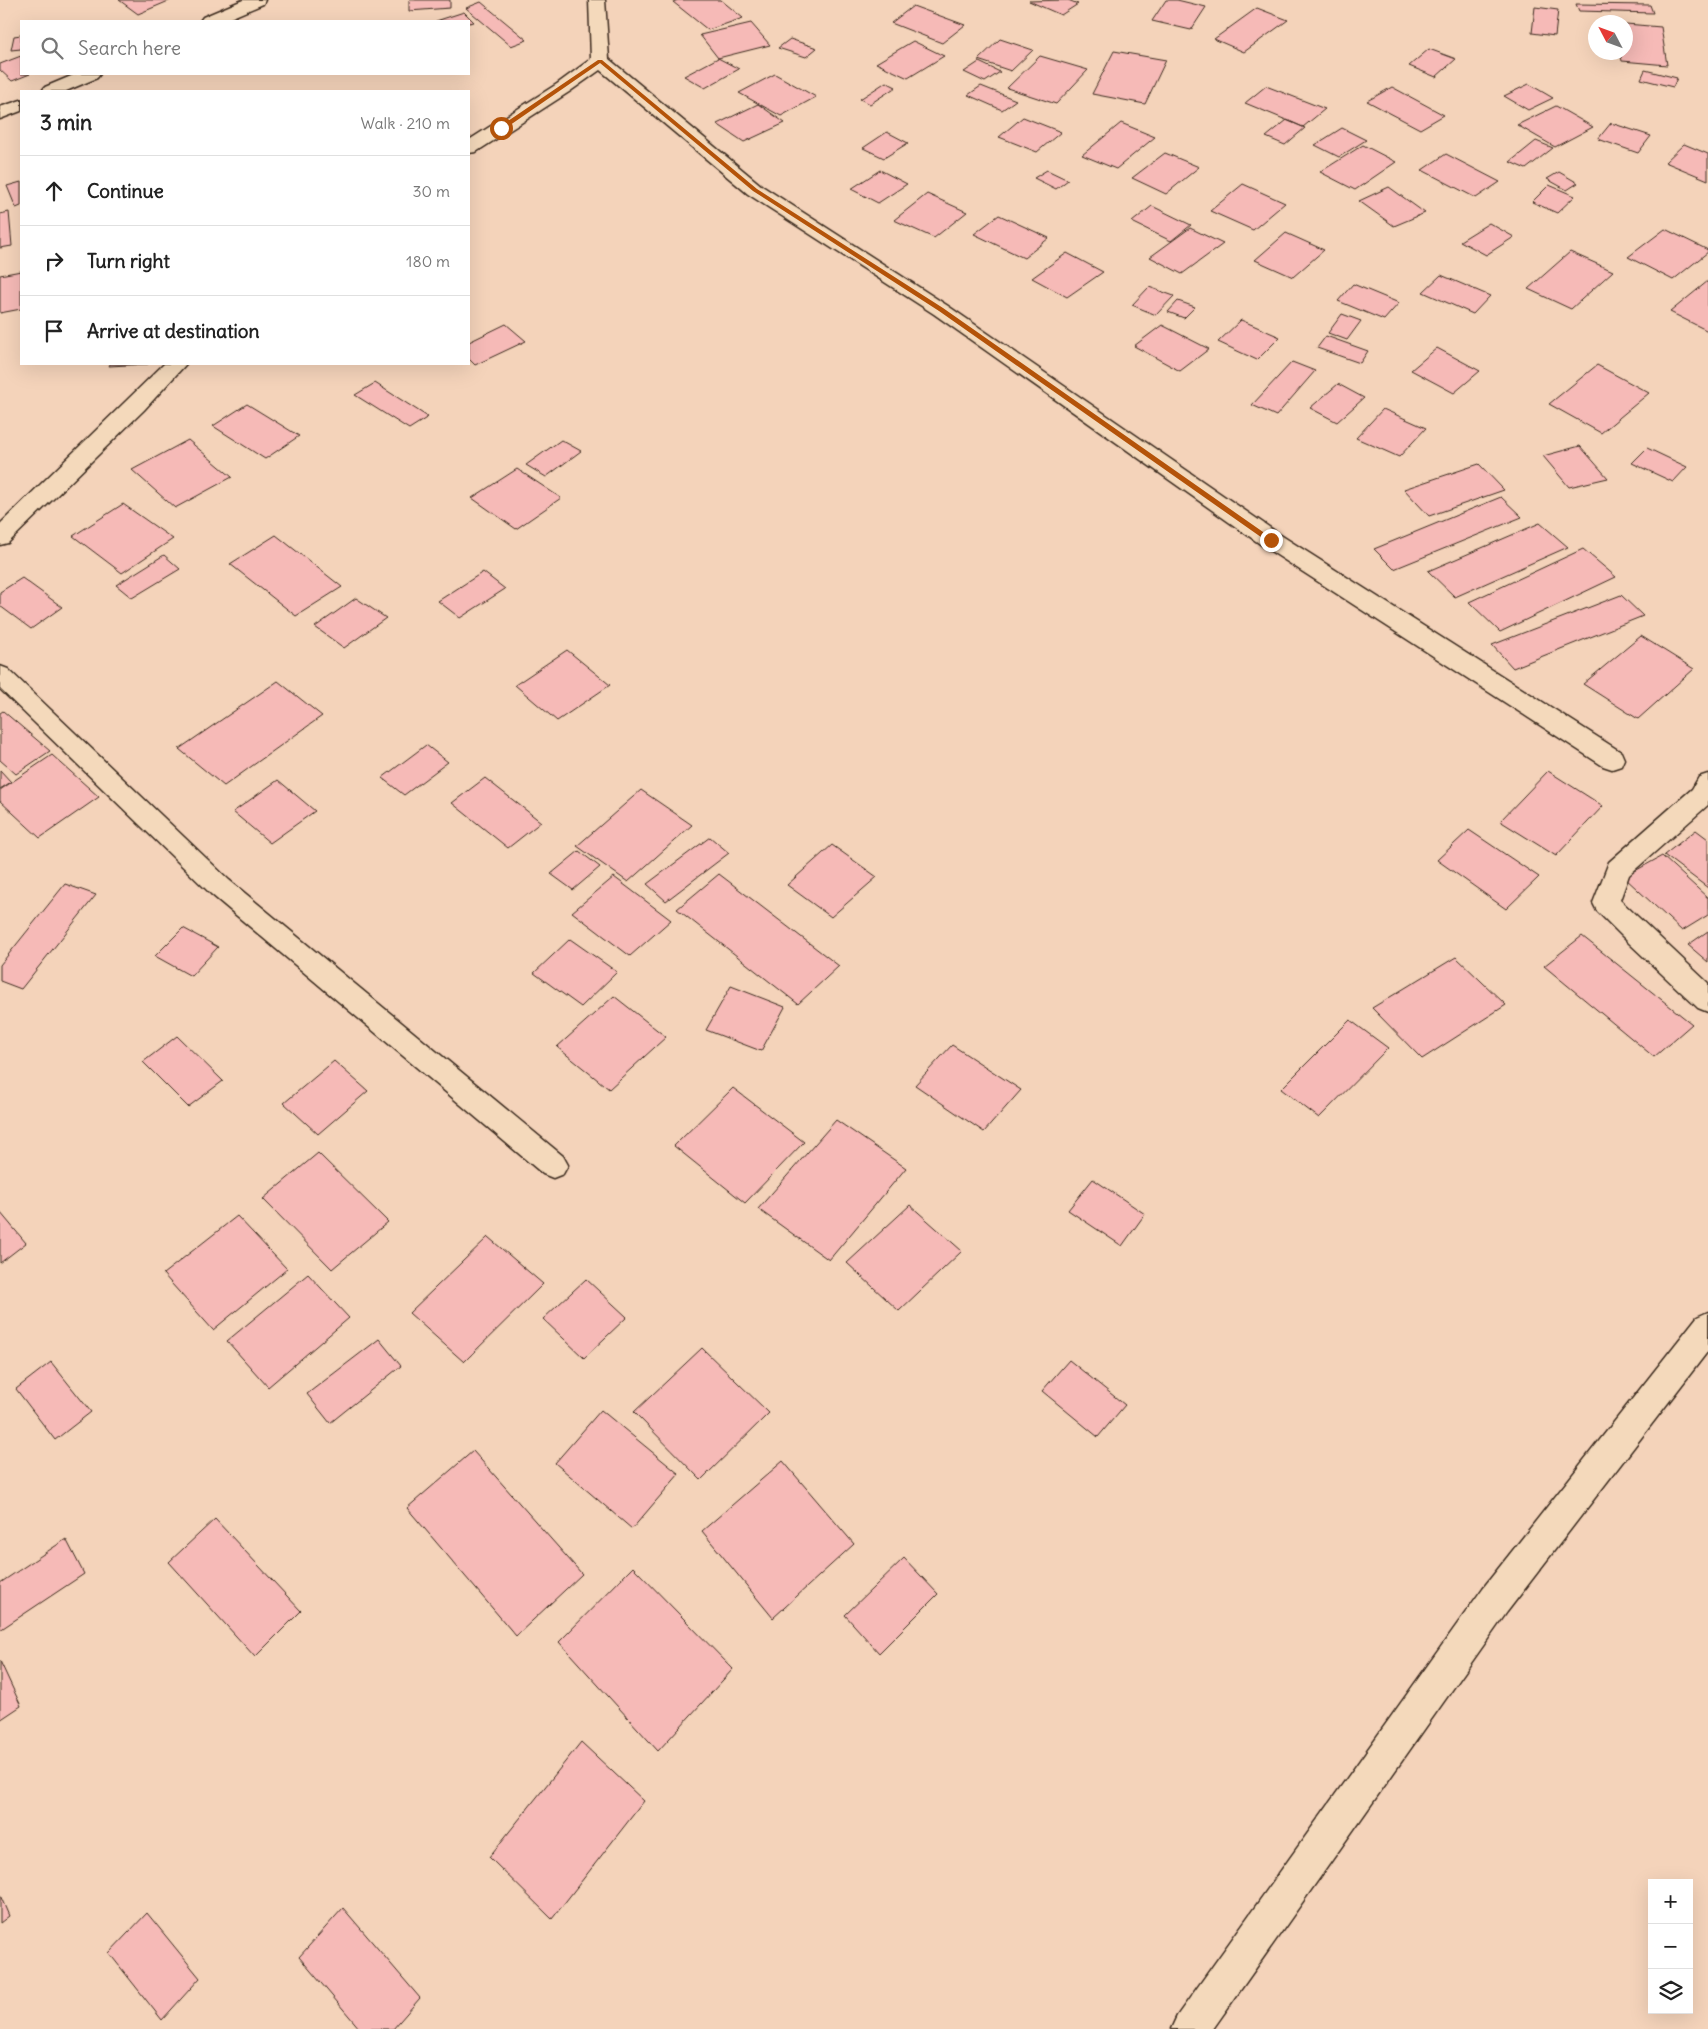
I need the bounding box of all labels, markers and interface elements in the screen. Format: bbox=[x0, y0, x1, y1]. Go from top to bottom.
north arrow bbox=[1588, 15, 1633, 60]
search box bbox=[20, 20, 470, 75]
icon: search bbox=[38, 34, 66, 62]
text: Search here bbox=[78, 36, 181, 60]
text: 3 min bbox=[40, 109, 92, 136]
text: Walk · 210 m bbox=[360, 113, 450, 133]
route start bbox=[490, 117, 513, 140]
icon: ahead bbox=[40, 177, 68, 205]
text: Continue bbox=[87, 179, 164, 203]
text: 30 m bbox=[413, 181, 450, 201]
icon: right bbox=[40, 247, 68, 275]
text: Turn right bbox=[87, 249, 170, 273]
text: 180 m bbox=[406, 251, 450, 271]
icon: arrive bbox=[40, 317, 68, 345]
text: Arrive at destination bbox=[87, 319, 260, 343]
route end bbox=[1260, 529, 1283, 552]
map controls bbox=[1648, 1879, 1693, 2014]
button: + bbox=[1648, 1879, 1693, 1924]
button: − bbox=[1648, 1924, 1693, 1969]
button: layers bbox=[1648, 1969, 1693, 2014]

